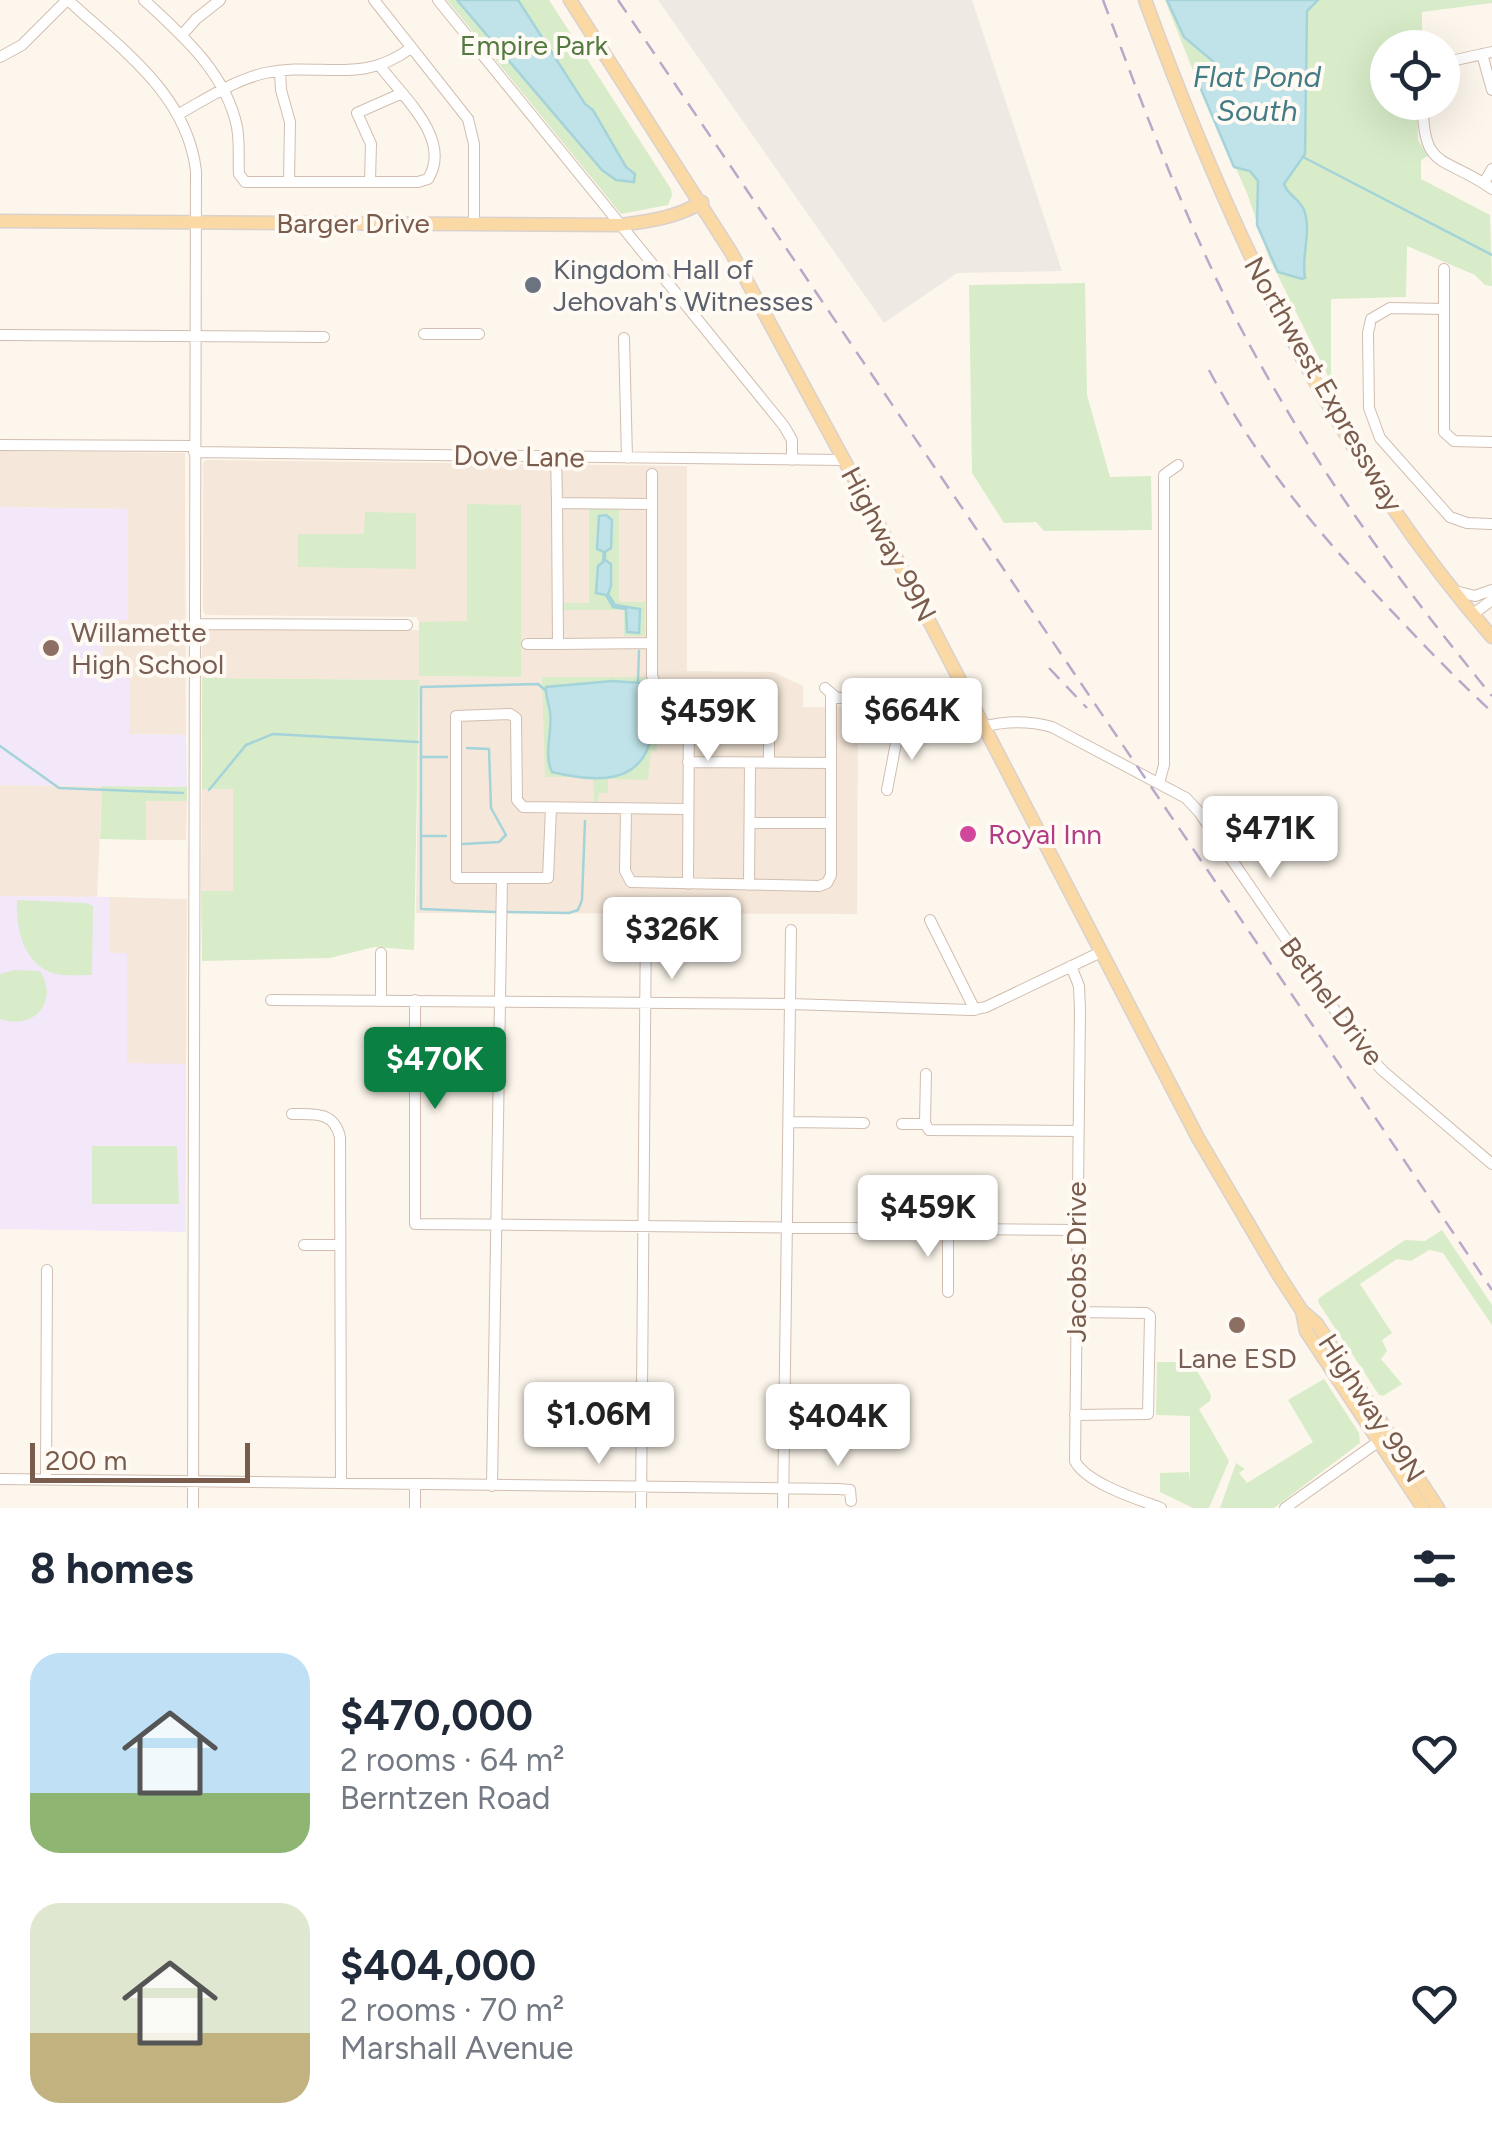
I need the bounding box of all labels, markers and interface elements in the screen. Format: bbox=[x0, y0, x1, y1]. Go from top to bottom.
park label: Empire Park bbox=[460, 28, 609, 62]
map controls bbox=[1370, 30, 1460, 120]
button: locate bbox=[1370, 30, 1460, 120]
water label: Flat Pond South bbox=[1193, 58, 1322, 129]
street label: Barger Drive bbox=[276, 206, 430, 240]
street label: Northwest Expressway bbox=[1237, 251, 1411, 518]
place label: Kingdom Hall of Jehovah's Witnesses bbox=[553, 252, 813, 318]
marker: Kingdom Hall of Jehovah's Witnesses bbox=[522, 274, 544, 296]
street label: Dove Lane bbox=[453, 438, 585, 474]
street label: Highway 99N bbox=[834, 461, 944, 627]
place label: Willamette High School bbox=[71, 615, 224, 681]
marker: Willamette High School bbox=[40, 637, 62, 659]
pin: $664K bbox=[842, 678, 982, 763]
pin: $459K bbox=[638, 679, 778, 764]
text: $664K bbox=[864, 691, 960, 729]
text: $459K bbox=[660, 692, 756, 730]
pin: $471K bbox=[1200, 796, 1340, 881]
text: $471K bbox=[1225, 809, 1315, 847]
place label: Royal Inn bbox=[988, 817, 1102, 851]
marker: Royal Inn bbox=[957, 823, 979, 845]
pin: $326K bbox=[602, 897, 742, 982]
text: $326K bbox=[625, 910, 719, 948]
street label: Bethel Drive bbox=[1273, 930, 1391, 1072]
pin: $470K bbox=[365, 1027, 505, 1112]
text: $470K bbox=[386, 1040, 484, 1078]
pin: $459K bbox=[858, 1175, 998, 1260]
street label: Jacobs Drive bbox=[1059, 1181, 1093, 1343]
text: $459K bbox=[880, 1188, 976, 1226]
marker: Lane ESD bbox=[1226, 1314, 1248, 1336]
street label: Highway 99N bbox=[1311, 1327, 1433, 1489]
place label: Lane ESD bbox=[1177, 1341, 1297, 1375]
pin: $1.06M bbox=[518, 1382, 680, 1467]
pin: $404K bbox=[768, 1384, 908, 1469]
text: $1.06M bbox=[546, 1395, 652, 1433]
text: $404K bbox=[788, 1397, 888, 1435]
scale bar bbox=[30, 1438, 250, 1482]
text: 200 m bbox=[45, 1443, 127, 1477]
icon: filters bbox=[1407, 1541, 1462, 1596]
text: 8 homes bbox=[30, 1543, 194, 1594]
text: $470,000 bbox=[340, 1690, 533, 1741]
icon: home bbox=[110, 1693, 230, 1813]
icon: heart bbox=[1407, 1726, 1462, 1781]
text: 2 rooms · 64 m² bbox=[340, 1741, 564, 1779]
text: Berntzen Road bbox=[340, 1779, 550, 1817]
text: $404,000 bbox=[340, 1940, 536, 1991]
icon: home bbox=[110, 1943, 230, 2063]
icon: heart bbox=[1407, 1976, 1462, 2031]
text: 2 rooms · 70 m² bbox=[340, 1991, 564, 2029]
text: Marshall Avenue bbox=[340, 2029, 574, 2067]

